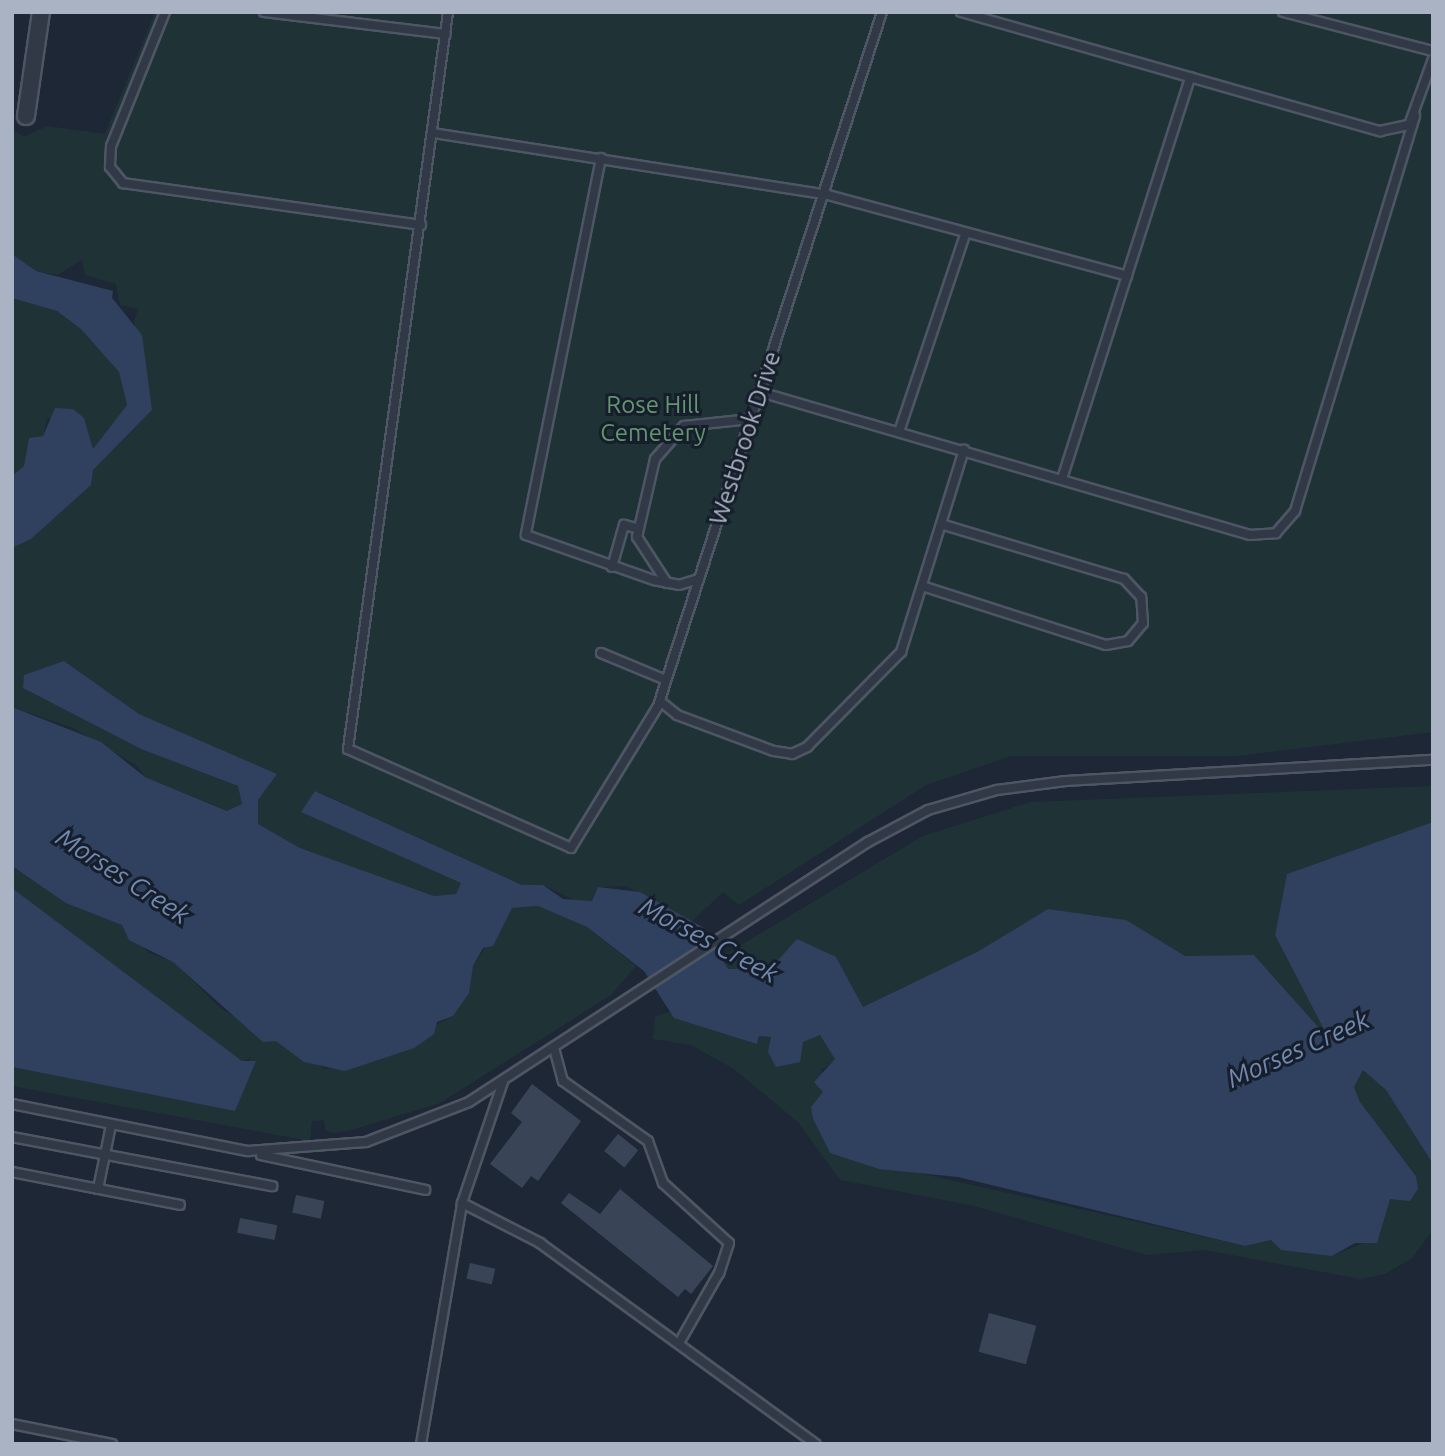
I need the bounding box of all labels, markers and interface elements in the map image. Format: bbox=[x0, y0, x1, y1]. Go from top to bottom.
street label: Westbrook Drive bbox=[703, 348, 787, 528]
park label: Rose Hill Cemetery bbox=[600, 391, 706, 447]
water label: Morses Creek bbox=[50, 821, 196, 931]
water label: Morses Creek bbox=[634, 890, 784, 990]
water label: Morses Creek bbox=[1222, 1004, 1374, 1094]

